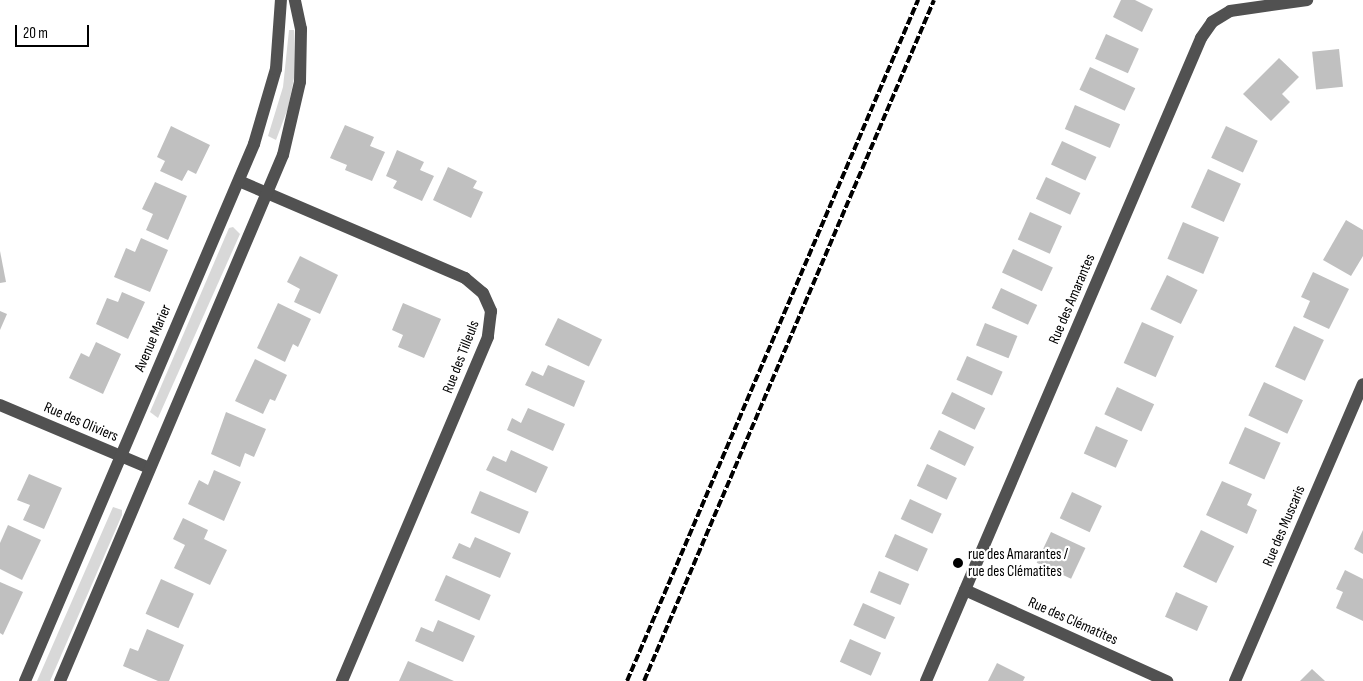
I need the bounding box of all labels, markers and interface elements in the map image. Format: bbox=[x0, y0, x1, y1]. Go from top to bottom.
scale bar bbox=[18, 15, 91, 47]
text: 20 m bbox=[23, 24, 48, 43]
street label: Rue des Amarantes bbox=[1045, 251, 1099, 347]
street label: Avenue Marier bbox=[131, 302, 175, 374]
street label: Rue des Tilleuls bbox=[439, 318, 483, 396]
street label: Rue des Oliviers bbox=[41, 398, 121, 446]
street label: Rue des Muscaris bbox=[1259, 483, 1309, 569]
place label: rue des Amarantes / rue des Clématites bbox=[968, 545, 1068, 580]
marker: rue des Amarantes / rue des Clématites bbox=[952, 557, 964, 569]
street label: Rue des Clématites bbox=[1025, 593, 1121, 649]

